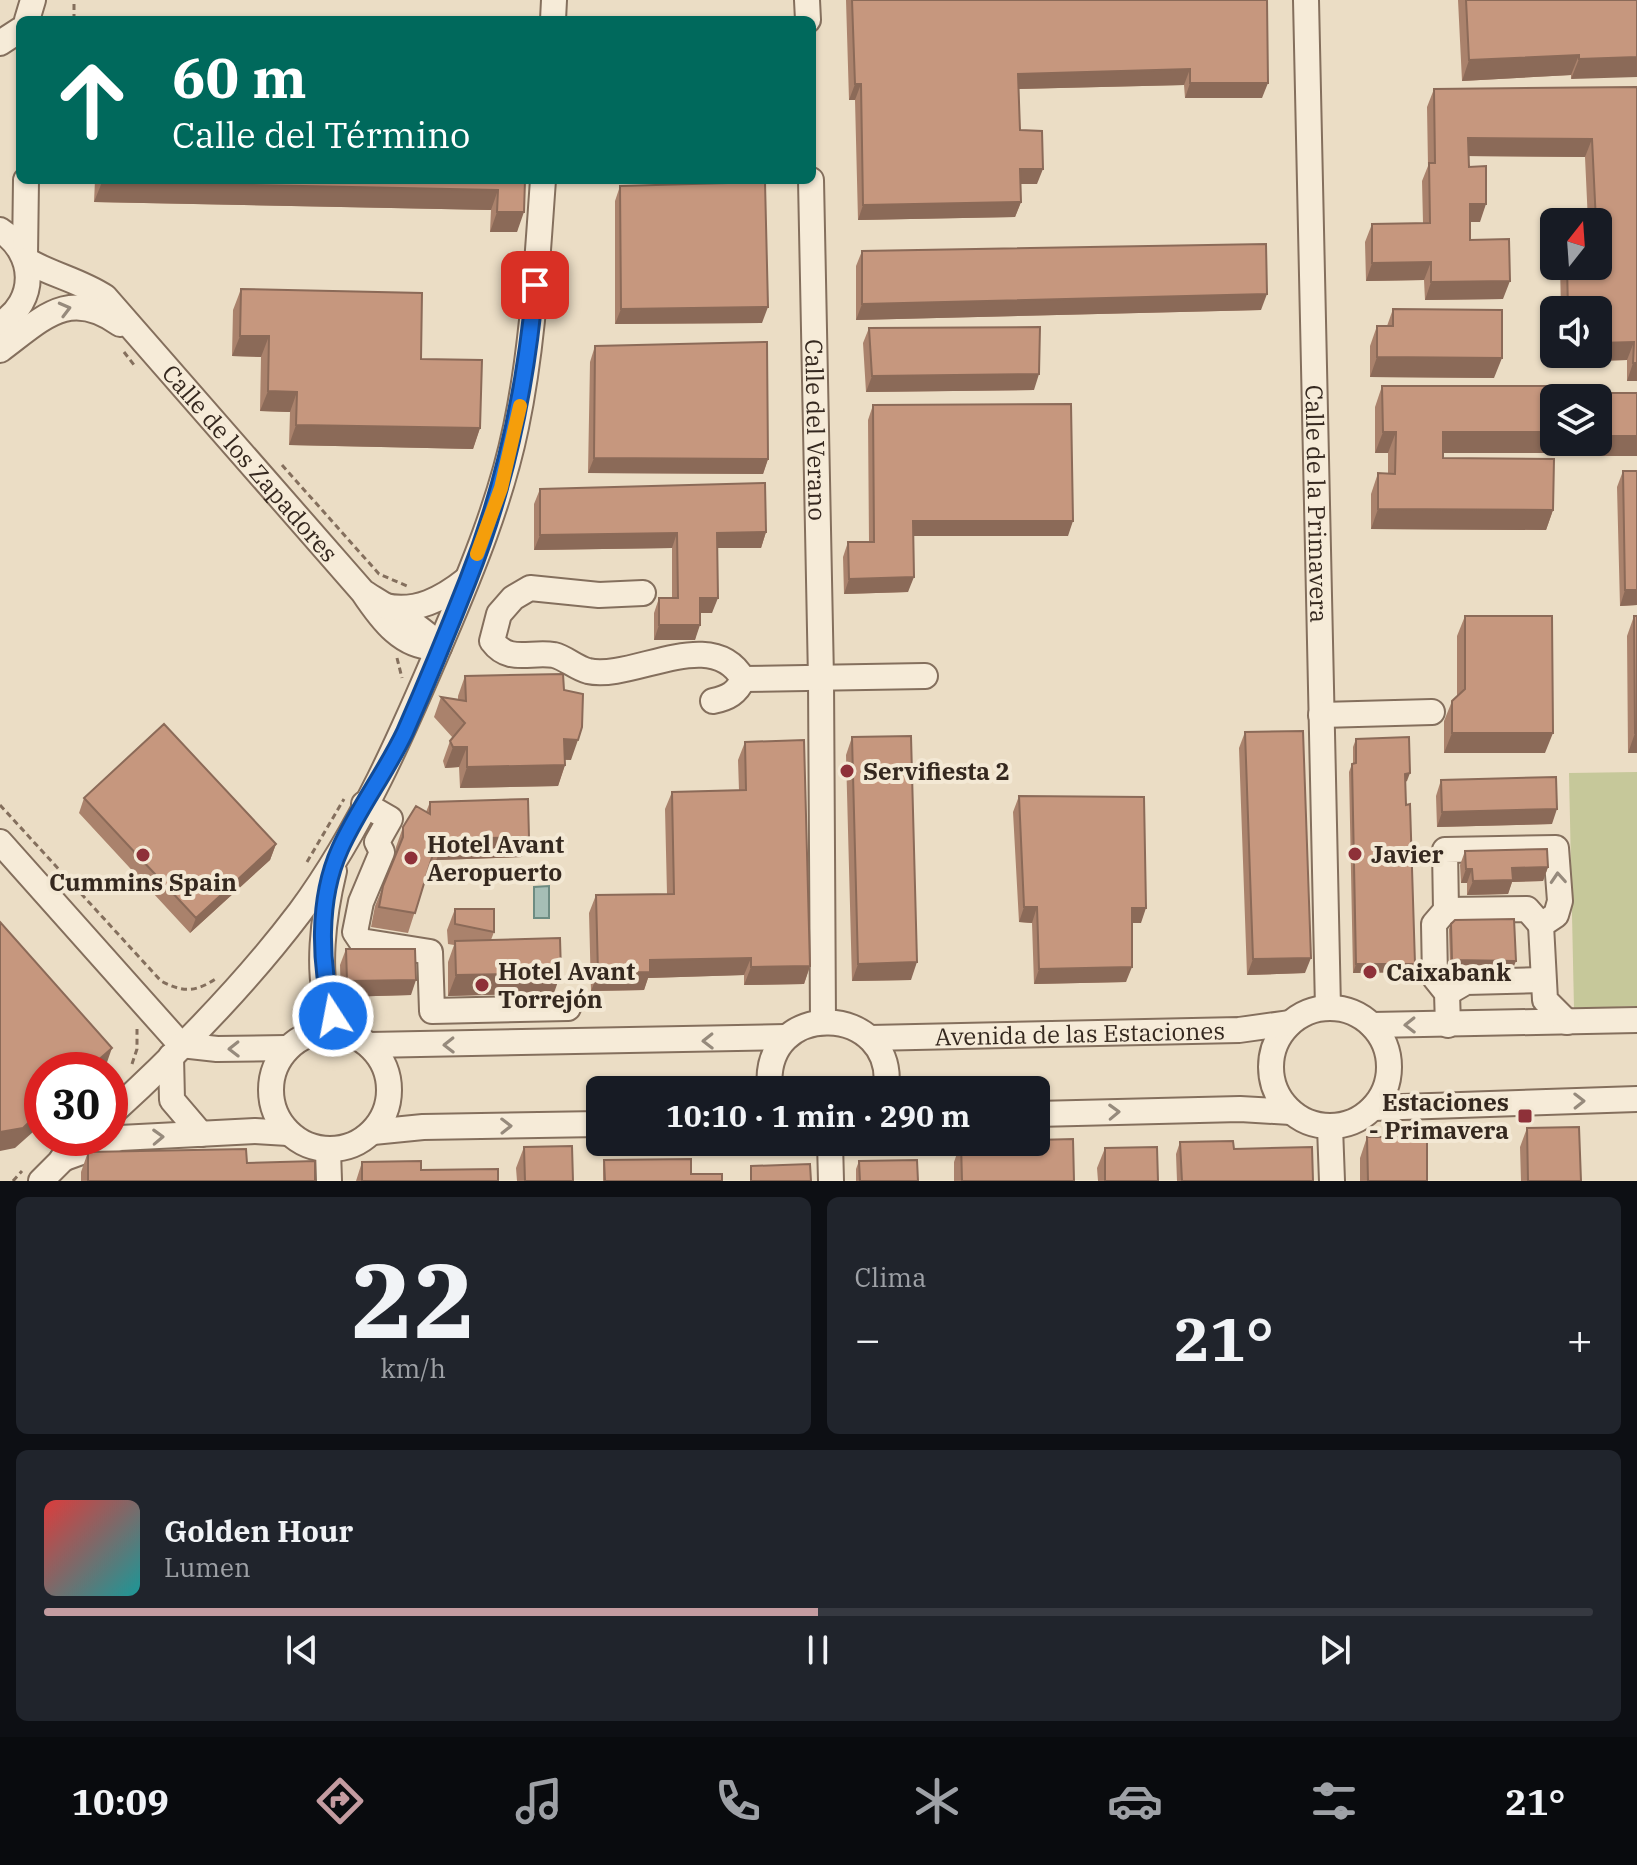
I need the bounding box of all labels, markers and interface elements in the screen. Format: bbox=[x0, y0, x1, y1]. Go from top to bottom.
text: 60 m bbox=[172, 41, 307, 113]
icon: ahead bbox=[40, 48, 144, 152]
text: Calle del Término bbox=[172, 111, 470, 158]
north arrow bbox=[1540, 208, 1612, 280]
map controls bbox=[1540, 208, 1612, 456]
pin bbox=[501, 251, 569, 319]
icon: arrive bbox=[513, 263, 557, 307]
button: sound bbox=[1540, 296, 1612, 368]
one-way arrow bbox=[58, 302, 71, 319]
street label: Calle del Verano bbox=[798, 339, 834, 521]
street label: Calle de los Zapadores bbox=[155, 358, 345, 569]
button: layers bbox=[1540, 384, 1612, 456]
street label: Calle de la Primavera bbox=[1298, 385, 1336, 623]
place label: Servifiesta 2 bbox=[863, 755, 1010, 787]
marker: Servifiesta 2 bbox=[838, 762, 856, 780]
place label: Hotel Avant Aeropuerto bbox=[427, 828, 564, 888]
place label: Javier bbox=[1371, 838, 1444, 870]
marker: Javier bbox=[1346, 845, 1364, 863]
marker: Cummins Spain bbox=[134, 846, 152, 864]
marker: Hotel Avant Aeropuerto bbox=[402, 849, 420, 867]
place label: Cummins Spain bbox=[49, 866, 237, 898]
one-way arrow bbox=[1550, 871, 1567, 884]
place label: Hotel Avant Torrejón bbox=[498, 955, 635, 1015]
place label: Caixabank bbox=[1386, 956, 1511, 988]
marker: Caixabank bbox=[1361, 963, 1379, 981]
position arrow bbox=[291, 974, 375, 1058]
marker: Hotel Avant Torrejón bbox=[473, 976, 491, 994]
street label: Avenida de las Estaciones bbox=[935, 1014, 1225, 1053]
one-way arrow bbox=[1403, 1016, 1416, 1034]
one-way arrow bbox=[701, 1032, 714, 1049]
one-way arrow bbox=[442, 1037, 455, 1054]
one-way arrow bbox=[227, 1040, 240, 1057]
speed limit sign: 30 bbox=[24, 1052, 128, 1156]
place label: Estaciones - Primavera bbox=[1369, 1086, 1509, 1146]
one-way arrow bbox=[1573, 1092, 1586, 1109]
text: 10:10 · 1 min · 290 m bbox=[666, 1096, 970, 1135]
one-way arrow bbox=[1108, 1104, 1121, 1121]
marker: Estaciones - Primavera bbox=[1516, 1107, 1534, 1125]
one-way arrow bbox=[500, 1117, 513, 1134]
one-way arrow bbox=[152, 1128, 165, 1145]
text: 22 bbox=[351, 1231, 476, 1367]
text: Clima bbox=[855, 1260, 926, 1294]
text: 21° bbox=[1174, 1299, 1274, 1378]
text: − bbox=[855, 1310, 881, 1367]
text: + bbox=[1567, 1310, 1593, 1367]
text: km/h bbox=[380, 1351, 446, 1385]
text: Golden Hour bbox=[164, 1511, 353, 1550]
text: Lumen bbox=[164, 1550, 251, 1584]
icon: previous bbox=[280, 1628, 324, 1672]
icon: pause bbox=[796, 1628, 840, 1672]
icon: next bbox=[1313, 1628, 1357, 1672]
icon: directions bbox=[312, 1773, 368, 1829]
icon: music bbox=[511, 1773, 567, 1829]
icon: phone bbox=[710, 1773, 766, 1829]
icon: climate bbox=[909, 1773, 965, 1829]
icon: car bbox=[1107, 1773, 1163, 1829]
icon: filters bbox=[1306, 1773, 1362, 1829]
text: 10:09 bbox=[71, 1778, 169, 1825]
text: 21° bbox=[1505, 1778, 1565, 1825]

